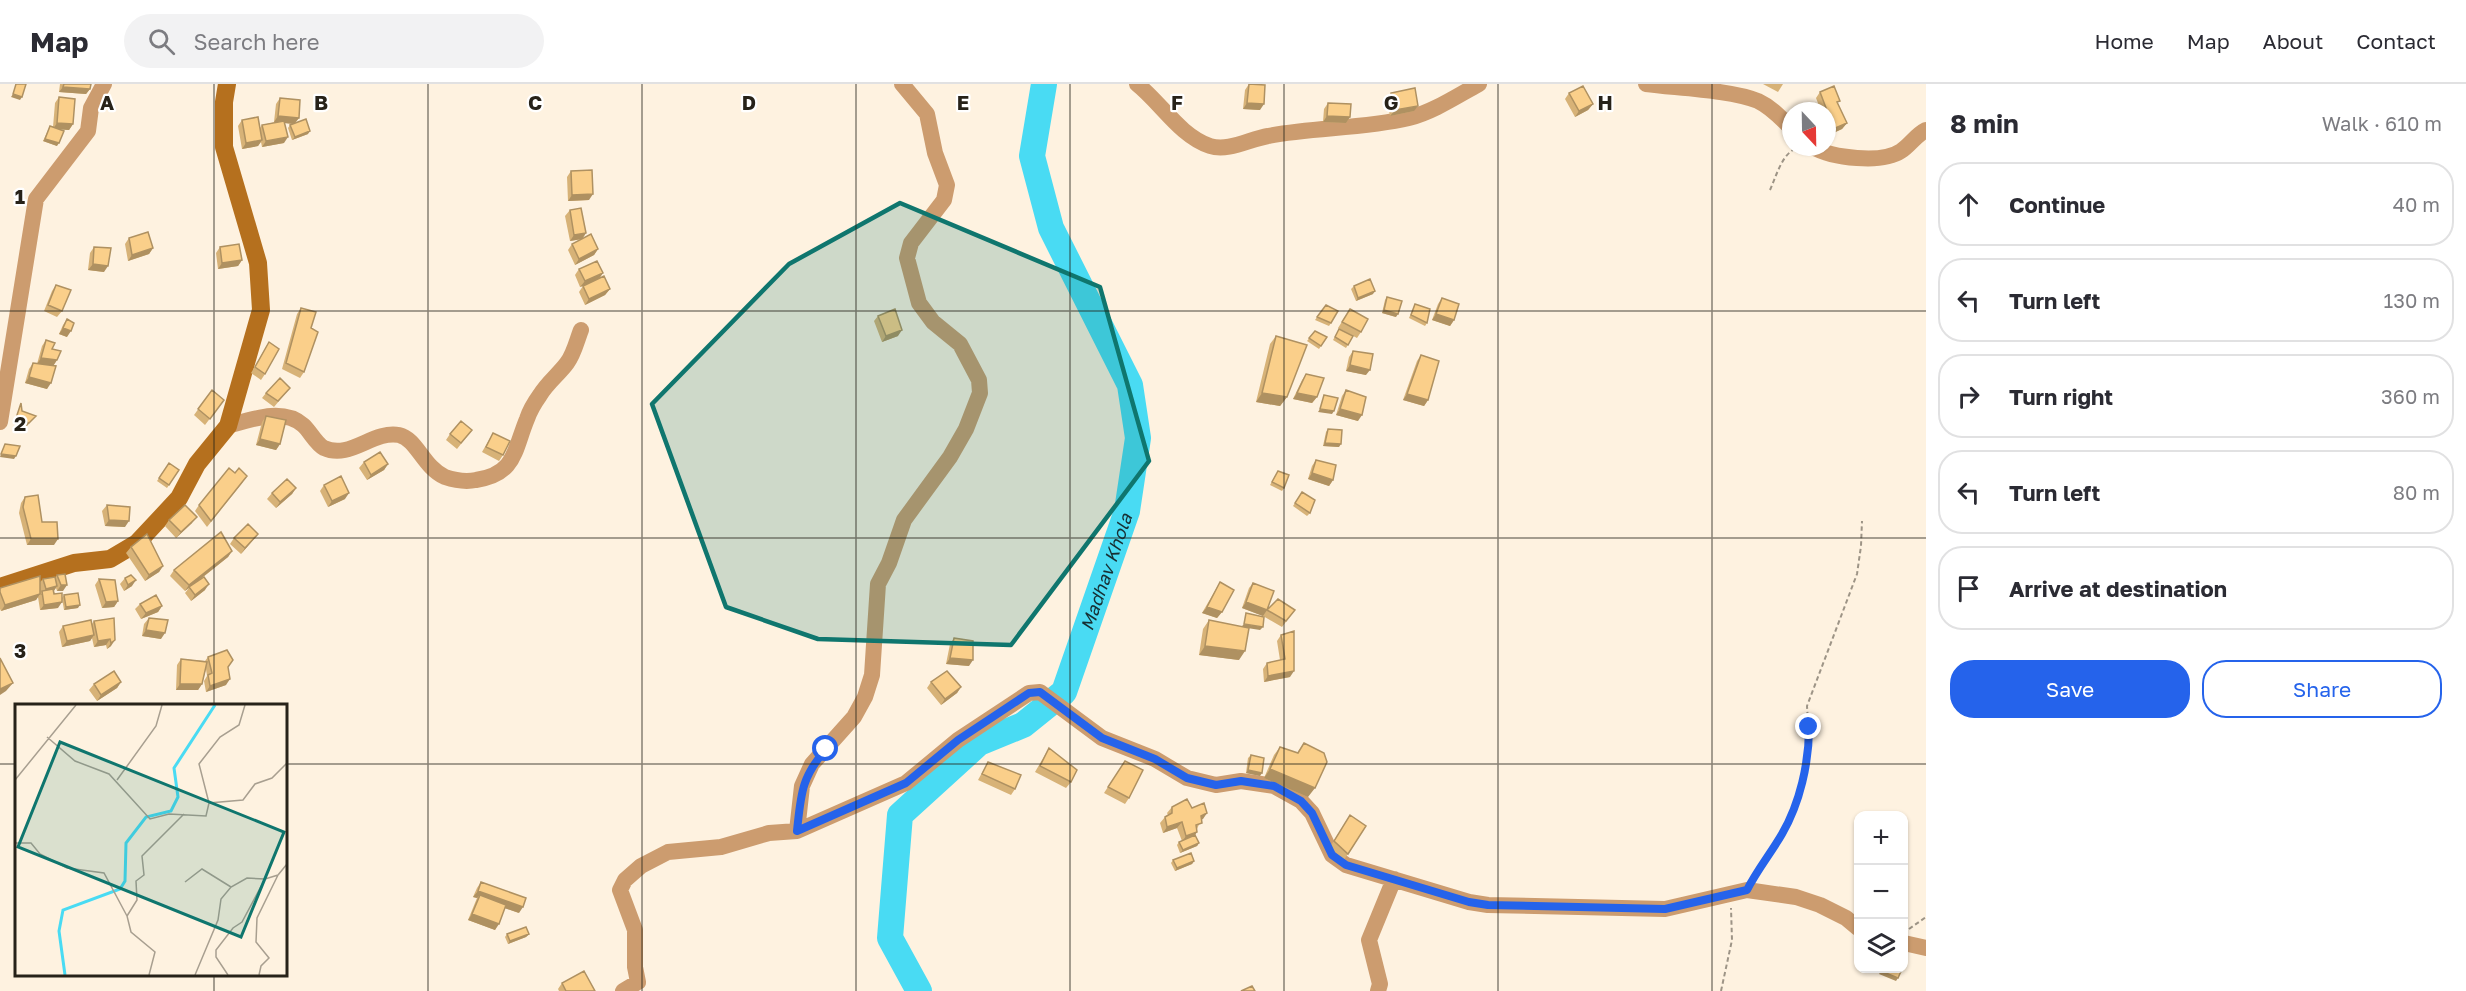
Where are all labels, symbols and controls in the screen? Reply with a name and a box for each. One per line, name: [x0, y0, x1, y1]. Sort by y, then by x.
search box: [124, 14, 544, 68]
text: Map: [30, 25, 88, 58]
icon: search: [145, 25, 178, 58]
text: Search here: [193, 28, 319, 55]
text: Home: [2094, 28, 2154, 54]
text: Map: [2187, 28, 2230, 54]
text: About: [2263, 28, 2323, 54]
text: Contact: [2356, 28, 2436, 54]
text: A: [100, 90, 114, 114]
text: B: [314, 90, 328, 114]
text: C: [528, 90, 542, 114]
text: D: [742, 90, 756, 114]
text: E: [957, 90, 969, 114]
text: F: [1171, 90, 1183, 114]
text: G: [1384, 90, 1398, 114]
text: H: [1597, 90, 1613, 114]
north arrow: [1782, 102, 1836, 156]
text: 8 min: [1950, 108, 2019, 139]
text: Walk · 610 m: [2322, 111, 2442, 135]
text: 1: [15, 184, 25, 208]
icon: ahead: [1952, 188, 1985, 221]
text: Continue: [2009, 191, 2105, 218]
text: 40 m: [2393, 192, 2440, 216]
icon: left: [1952, 284, 1985, 317]
text: Turn left: [2009, 287, 2100, 314]
text: 130 m: [2384, 288, 2440, 312]
icon: right: [1952, 380, 1985, 413]
text: Turn right: [2009, 383, 2113, 410]
text: 360 m: [2381, 384, 2440, 408]
text: 2: [14, 411, 26, 435]
icon: left: [1952, 476, 1985, 509]
text: Turn left: [2009, 479, 2100, 506]
text: 80 m: [2393, 480, 2440, 504]
water label: Madhav Khola: [1075, 510, 1137, 633]
icon: arrive: [1952, 572, 1985, 605]
text: Arrive at destination: [2009, 575, 2227, 602]
text: 3: [14, 638, 26, 662]
button: Save: [1950, 660, 2190, 718]
button: Share: [2202, 660, 2442, 718]
inset map: [15, 704, 286, 976]
route end: [1795, 713, 1821, 739]
route start: [812, 735, 838, 761]
map controls: [1854, 811, 1908, 973]
button: +: [1854, 811, 1908, 865]
button: −: [1854, 865, 1908, 919]
button: layers: [1854, 919, 1908, 973]

